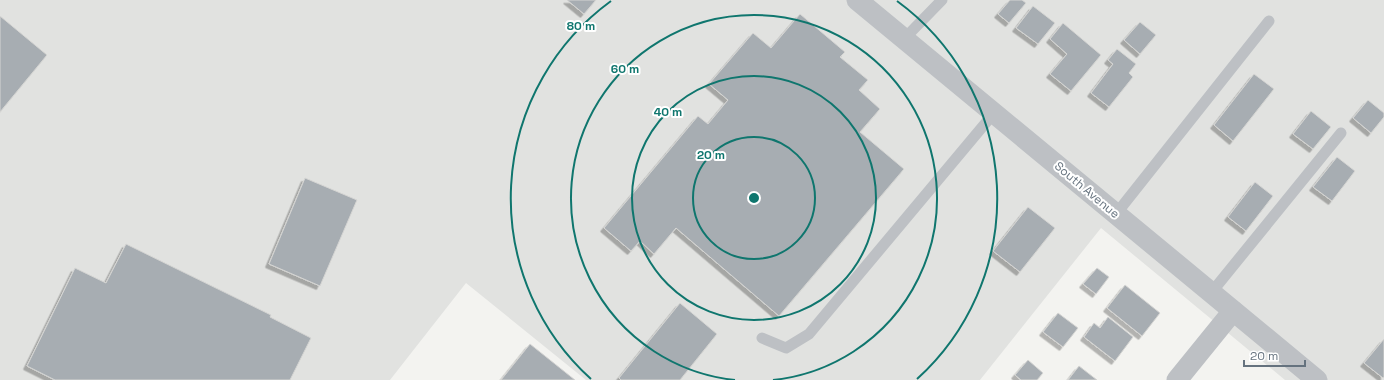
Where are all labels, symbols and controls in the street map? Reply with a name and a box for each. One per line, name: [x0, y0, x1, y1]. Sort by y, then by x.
text: 80 m: [567, 18, 595, 34]
text: 60 m: [611, 61, 639, 77]
text: 40 m: [654, 104, 682, 120]
text: 20 m: [697, 147, 725, 163]
street label: South Avenue: [1051, 158, 1123, 222]
centre of rings: [747, 191, 761, 205]
scale bar: [1244, 342, 1305, 368]
text: 20 m: [1250, 348, 1278, 364]

